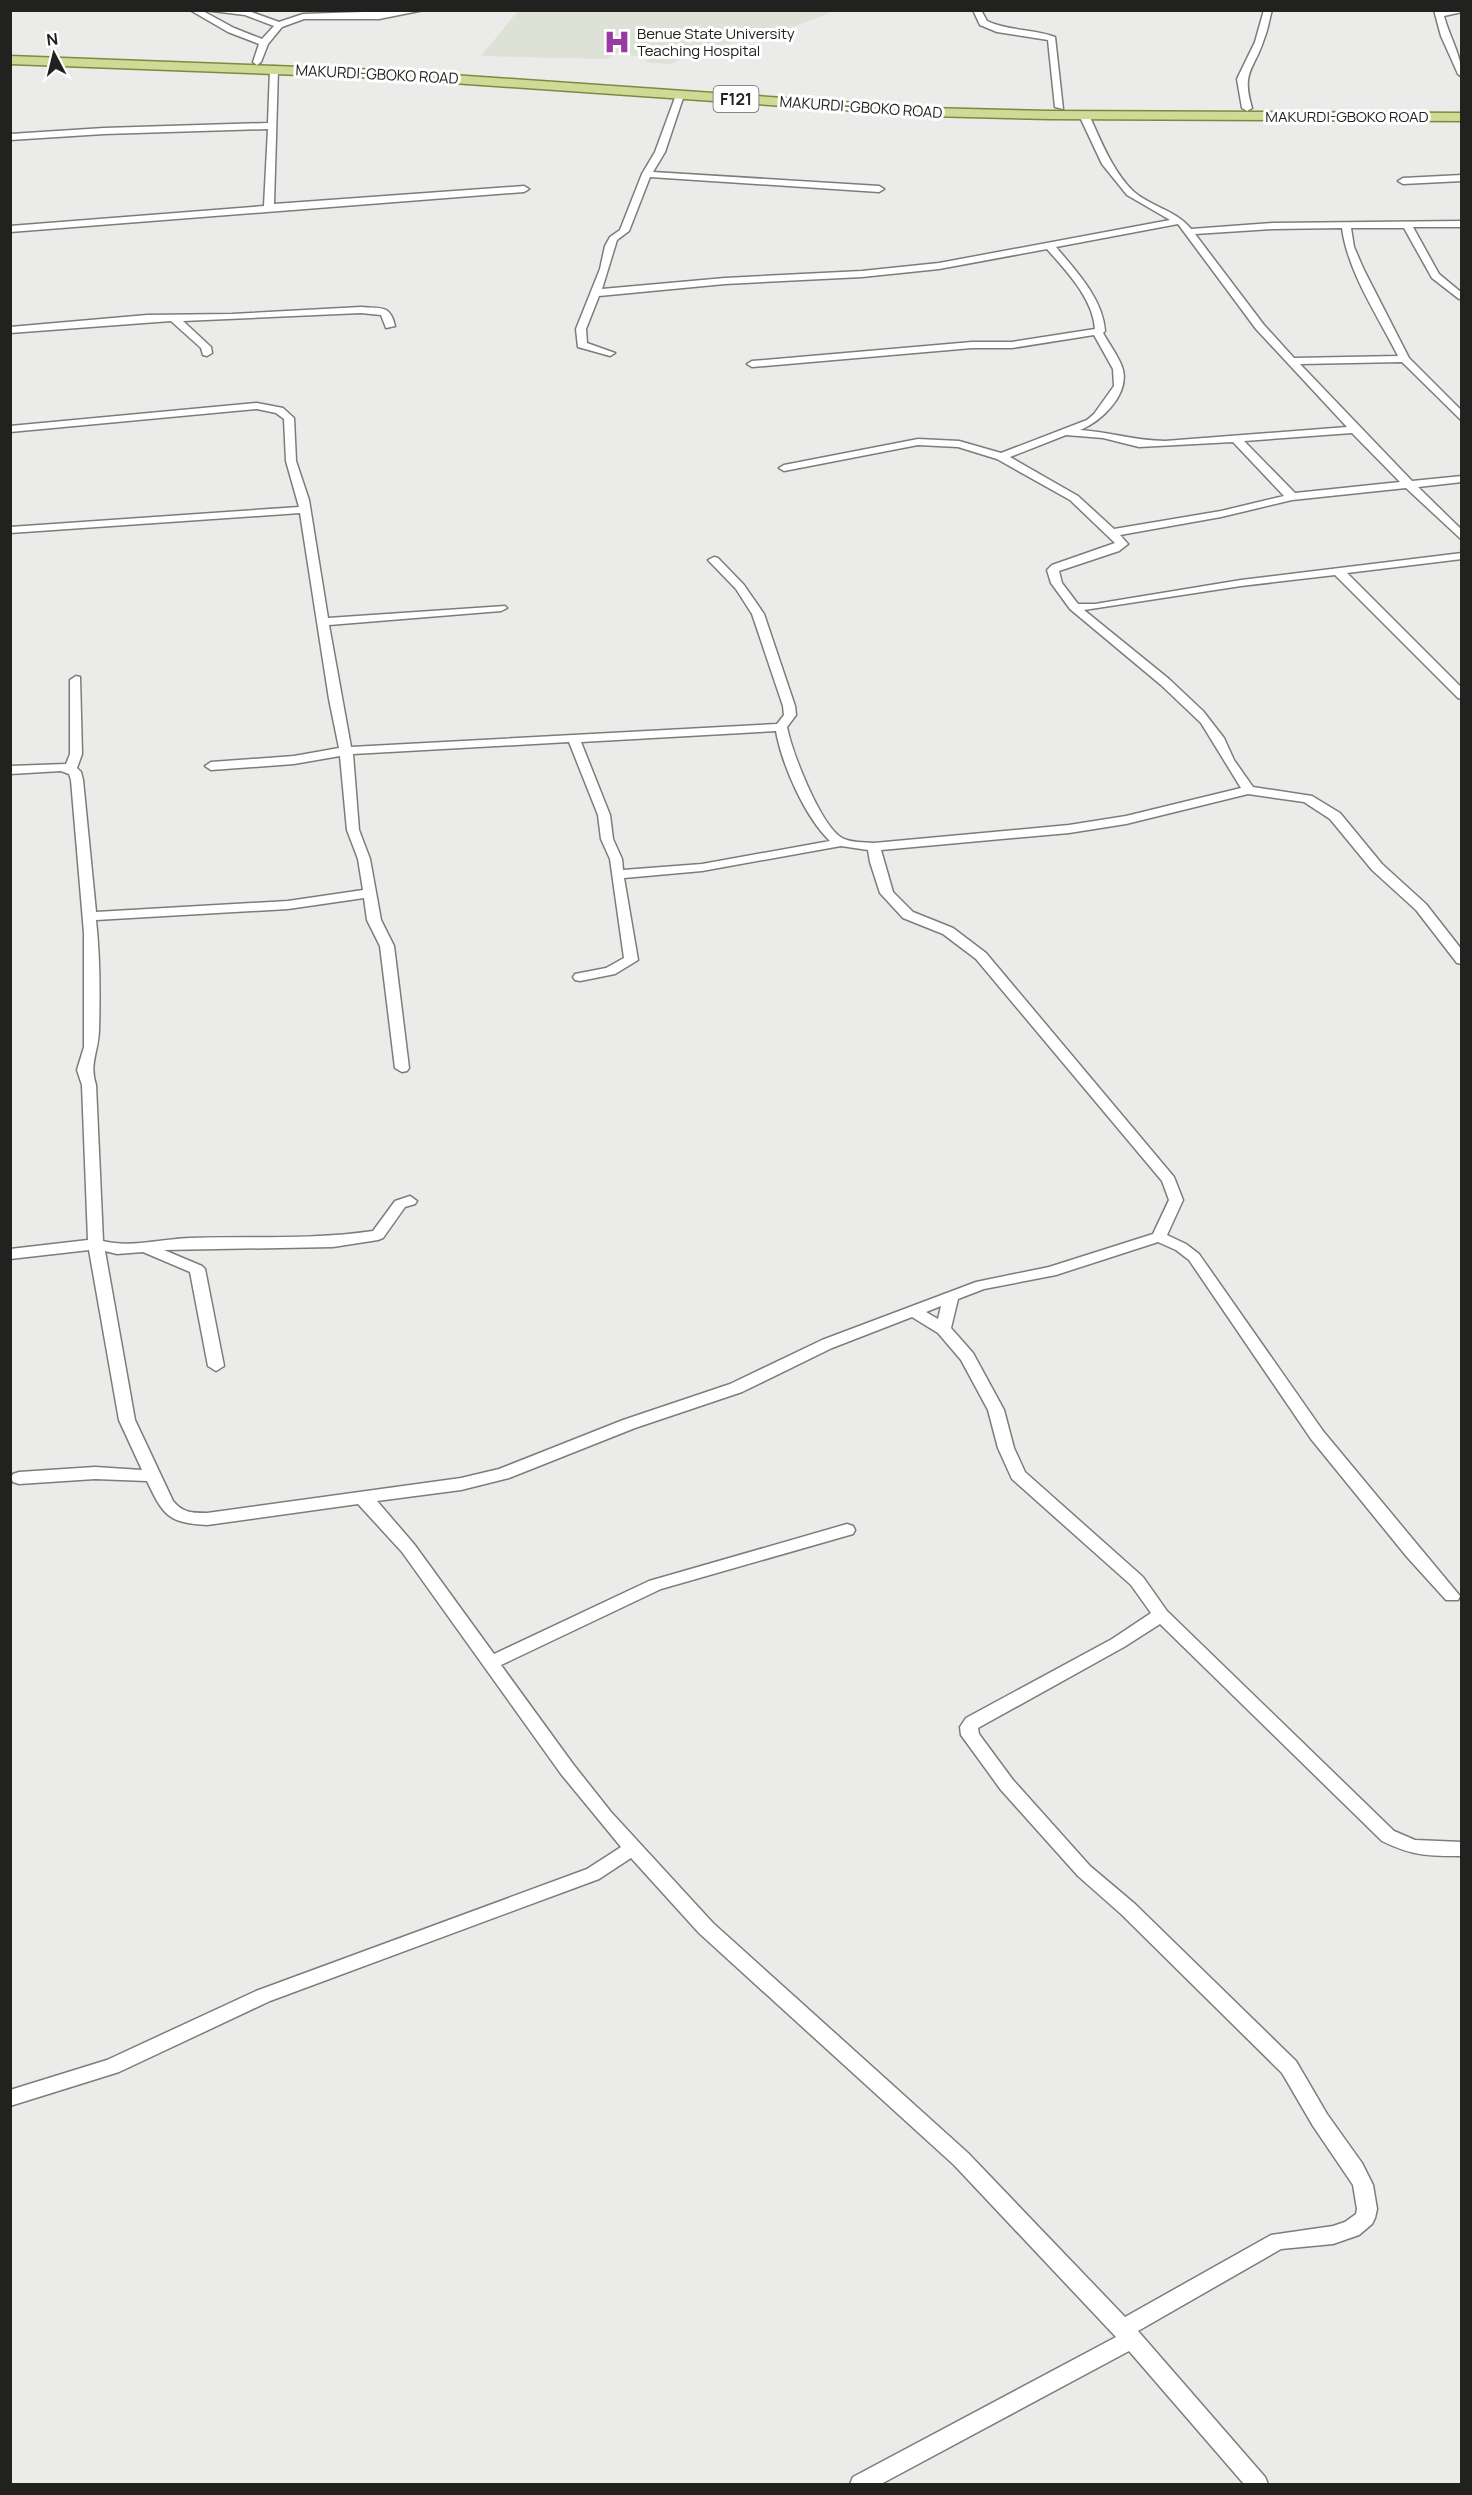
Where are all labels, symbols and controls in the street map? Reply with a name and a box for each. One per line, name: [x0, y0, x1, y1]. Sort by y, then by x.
place label: Benue State University Teaching Hospital: [637, 23, 795, 61]
north arrow: [24, 24, 84, 84]
text: N: [45, 27, 59, 51]
hospital icon: Benue State University Teaching Hospital: [602, 27, 632, 57]
street label: MAKURDI-GBOKO ROAD: [295, 59, 459, 89]
road number: F121: [714, 86, 758, 112]
street label: MAKURDI-GBOKO ROAD: [779, 91, 943, 123]
street label: MAKURDI-GBOKO ROAD: [1265, 106, 1429, 127]

